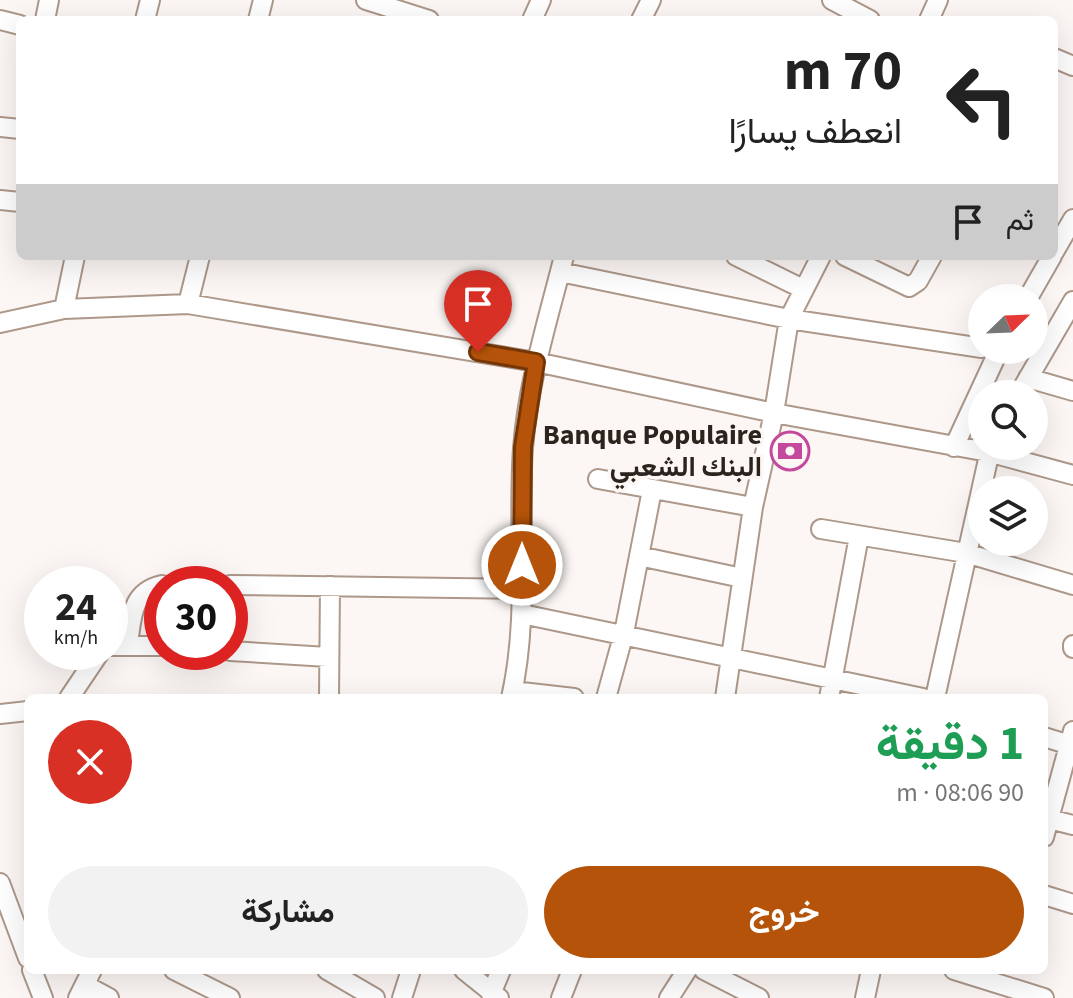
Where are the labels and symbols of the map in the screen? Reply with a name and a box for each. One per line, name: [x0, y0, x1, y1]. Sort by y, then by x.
pin: [444, 270, 512, 352]
north arrow: [968, 284, 1048, 364]
place label: Banque Populaire البنك الشعبي: [543, 415, 762, 490]
bank icon: Banque Populaire البنك الشعبي: [769, 430, 811, 472]
position arrow: [480, 523, 564, 607]
speed limit sign: 30: [144, 566, 248, 670]

